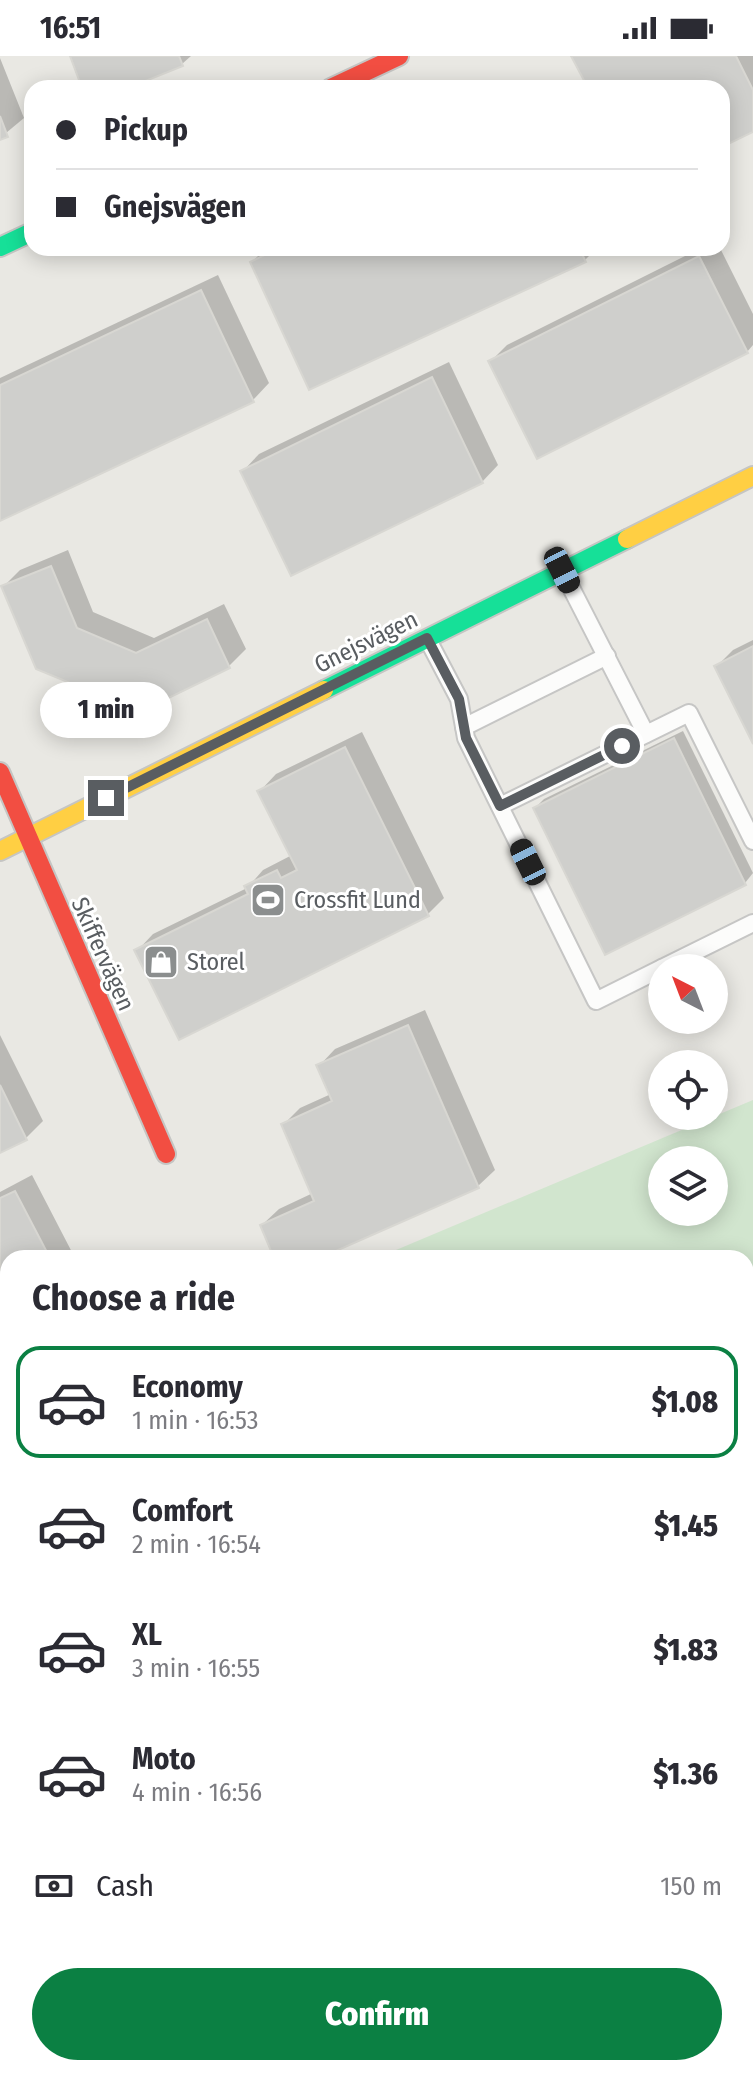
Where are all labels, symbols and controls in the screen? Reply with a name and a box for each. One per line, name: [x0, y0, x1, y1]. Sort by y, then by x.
text: 16:51: [40, 10, 101, 46]
text: Pickup: [104, 112, 188, 148]
text: Gnejsvägen: [104, 189, 246, 225]
car: [540, 543, 584, 597]
street label: Gnejsvägen: [310, 605, 422, 679]
callout: 1 min: [40, 682, 172, 738]
text: 1 min: [78, 694, 134, 725]
route start: [604, 728, 640, 764]
route end: [88, 780, 124, 816]
car: [507, 835, 549, 889]
sports icon: Crossfit Lund: [249, 881, 287, 919]
place label: Crossfit Lund: [294, 886, 421, 914]
street label: Skiffervägen: [66, 893, 140, 1015]
shop icon: Storel: [142, 943, 180, 981]
place label: Storel: [187, 948, 245, 976]
north arrow: [648, 954, 728, 1034]
map controls: [648, 954, 728, 1226]
button: locate: [648, 1050, 728, 1130]
button: layers: [648, 1146, 728, 1226]
text: Choose a ride: [32, 1276, 235, 1320]
icon: car: [36, 1366, 108, 1438]
text: Economy: [132, 1369, 243, 1405]
text: $1.08: [652, 1384, 718, 1420]
text: 1 min · 16:53: [132, 1405, 258, 1436]
icon: car: [36, 1490, 108, 1562]
text: Comfort: [132, 1493, 233, 1529]
text: $1.45: [654, 1508, 718, 1544]
text: 2 min · 16:54: [132, 1529, 261, 1560]
icon: car: [36, 1614, 108, 1686]
text: XL: [132, 1617, 162, 1653]
text: $1.83: [654, 1632, 718, 1668]
text: 3 min · 16:55: [132, 1653, 260, 1684]
icon: car: [36, 1738, 108, 1810]
text: Moto: [132, 1741, 196, 1777]
text: $1.36: [653, 1756, 718, 1792]
text: 4 min · 16:56: [132, 1777, 262, 1808]
icon: cash: [32, 1864, 76, 1908]
text: Cash: [96, 1868, 154, 1904]
text: 150 m: [660, 1871, 722, 1902]
button: Confirm: [32, 1968, 722, 2060]

